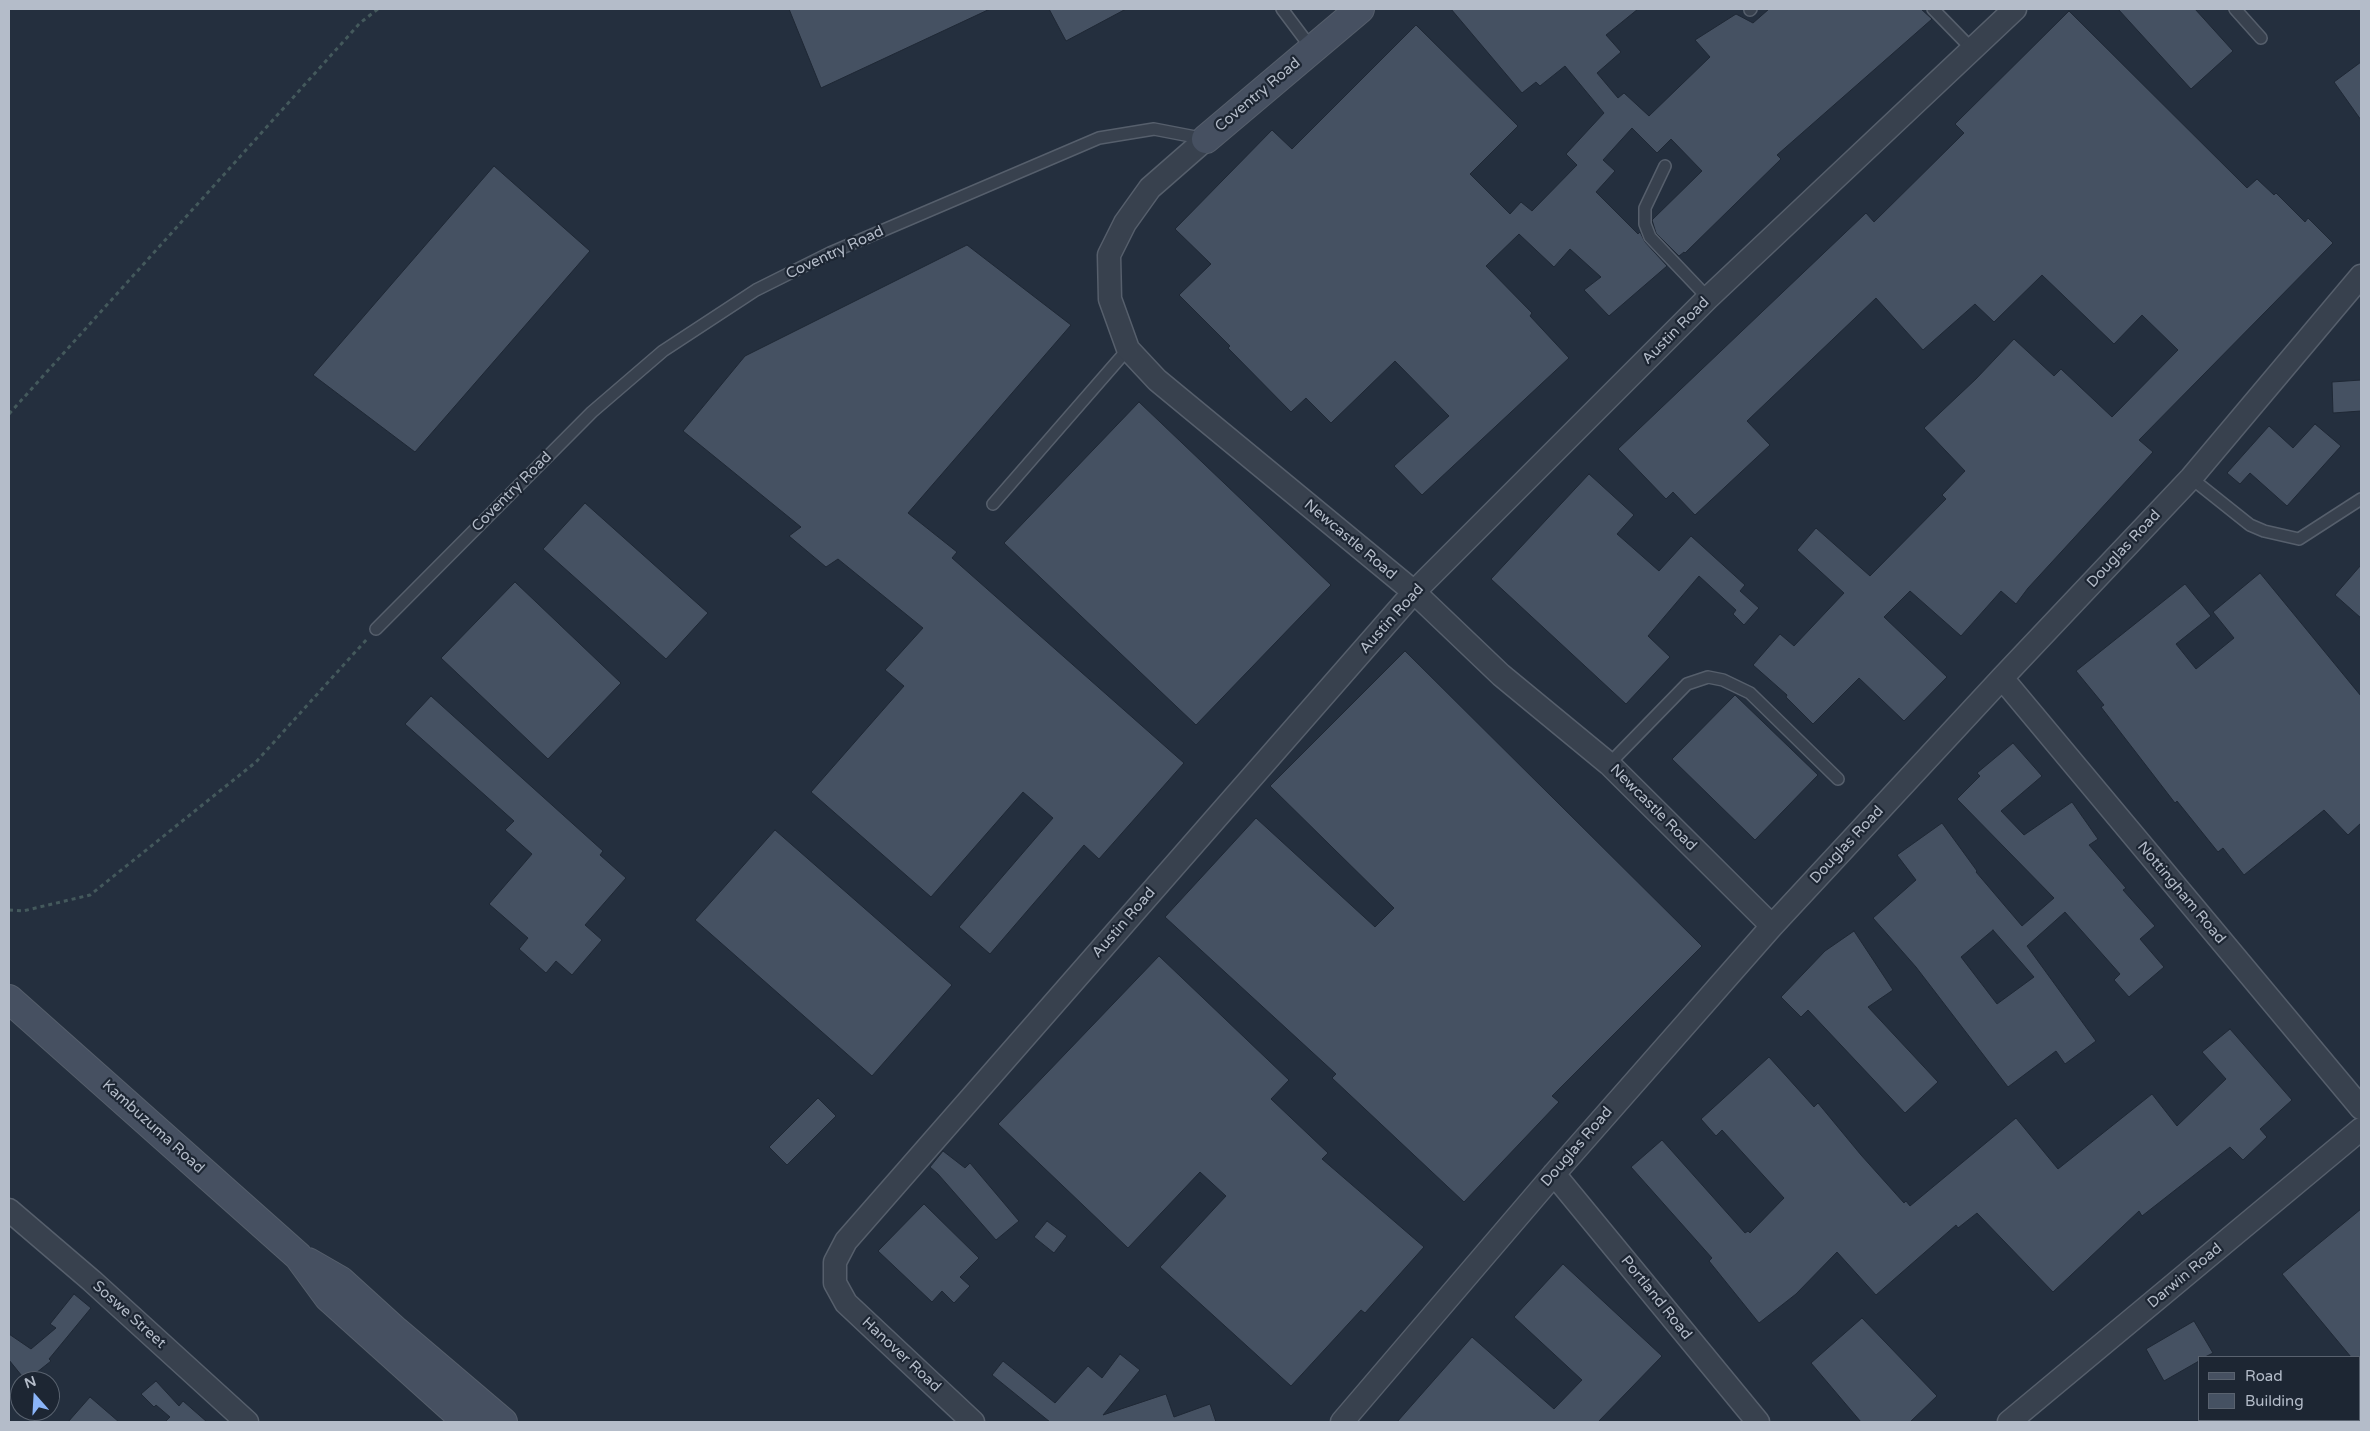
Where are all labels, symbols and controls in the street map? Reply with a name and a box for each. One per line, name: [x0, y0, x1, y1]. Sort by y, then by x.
street label: Coventry Road: [1212, 54, 1304, 136]
street label: Coventry Road: [783, 223, 887, 283]
street label: Austin Road: [1639, 294, 1713, 368]
street label: Coventry Road: [468, 448, 556, 536]
street label: Newcastle Road: [1300, 496, 1400, 584]
street label: Douglas Road: [2083, 506, 2165, 592]
street label: Austin Road: [1356, 580, 1428, 658]
street label: Newcastle Road: [1606, 761, 1700, 855]
street label: Douglas Road: [1806, 802, 1888, 888]
street label: Nottingham Road: [2133, 838, 2229, 948]
street label: Austin Road: [1089, 884, 1159, 962]
street label: Kambuzuma Road: [98, 1076, 208, 1178]
street label: Douglas Road: [1538, 1103, 1616, 1191]
street label: Darwin Road: [2144, 1240, 2226, 1312]
street label: Portland Road: [1617, 1252, 1695, 1344]
street label: Soswe Street: [89, 1277, 169, 1353]
street label: Hanover Road: [858, 1314, 944, 1396]
legend: [2198, 1356, 2360, 1421]
text: Road: [2245, 1367, 2283, 1385]
north arrow: [10, 1371, 60, 1421]
text: N: [22, 1372, 38, 1392]
text: Building: [2245, 1392, 2304, 1410]

